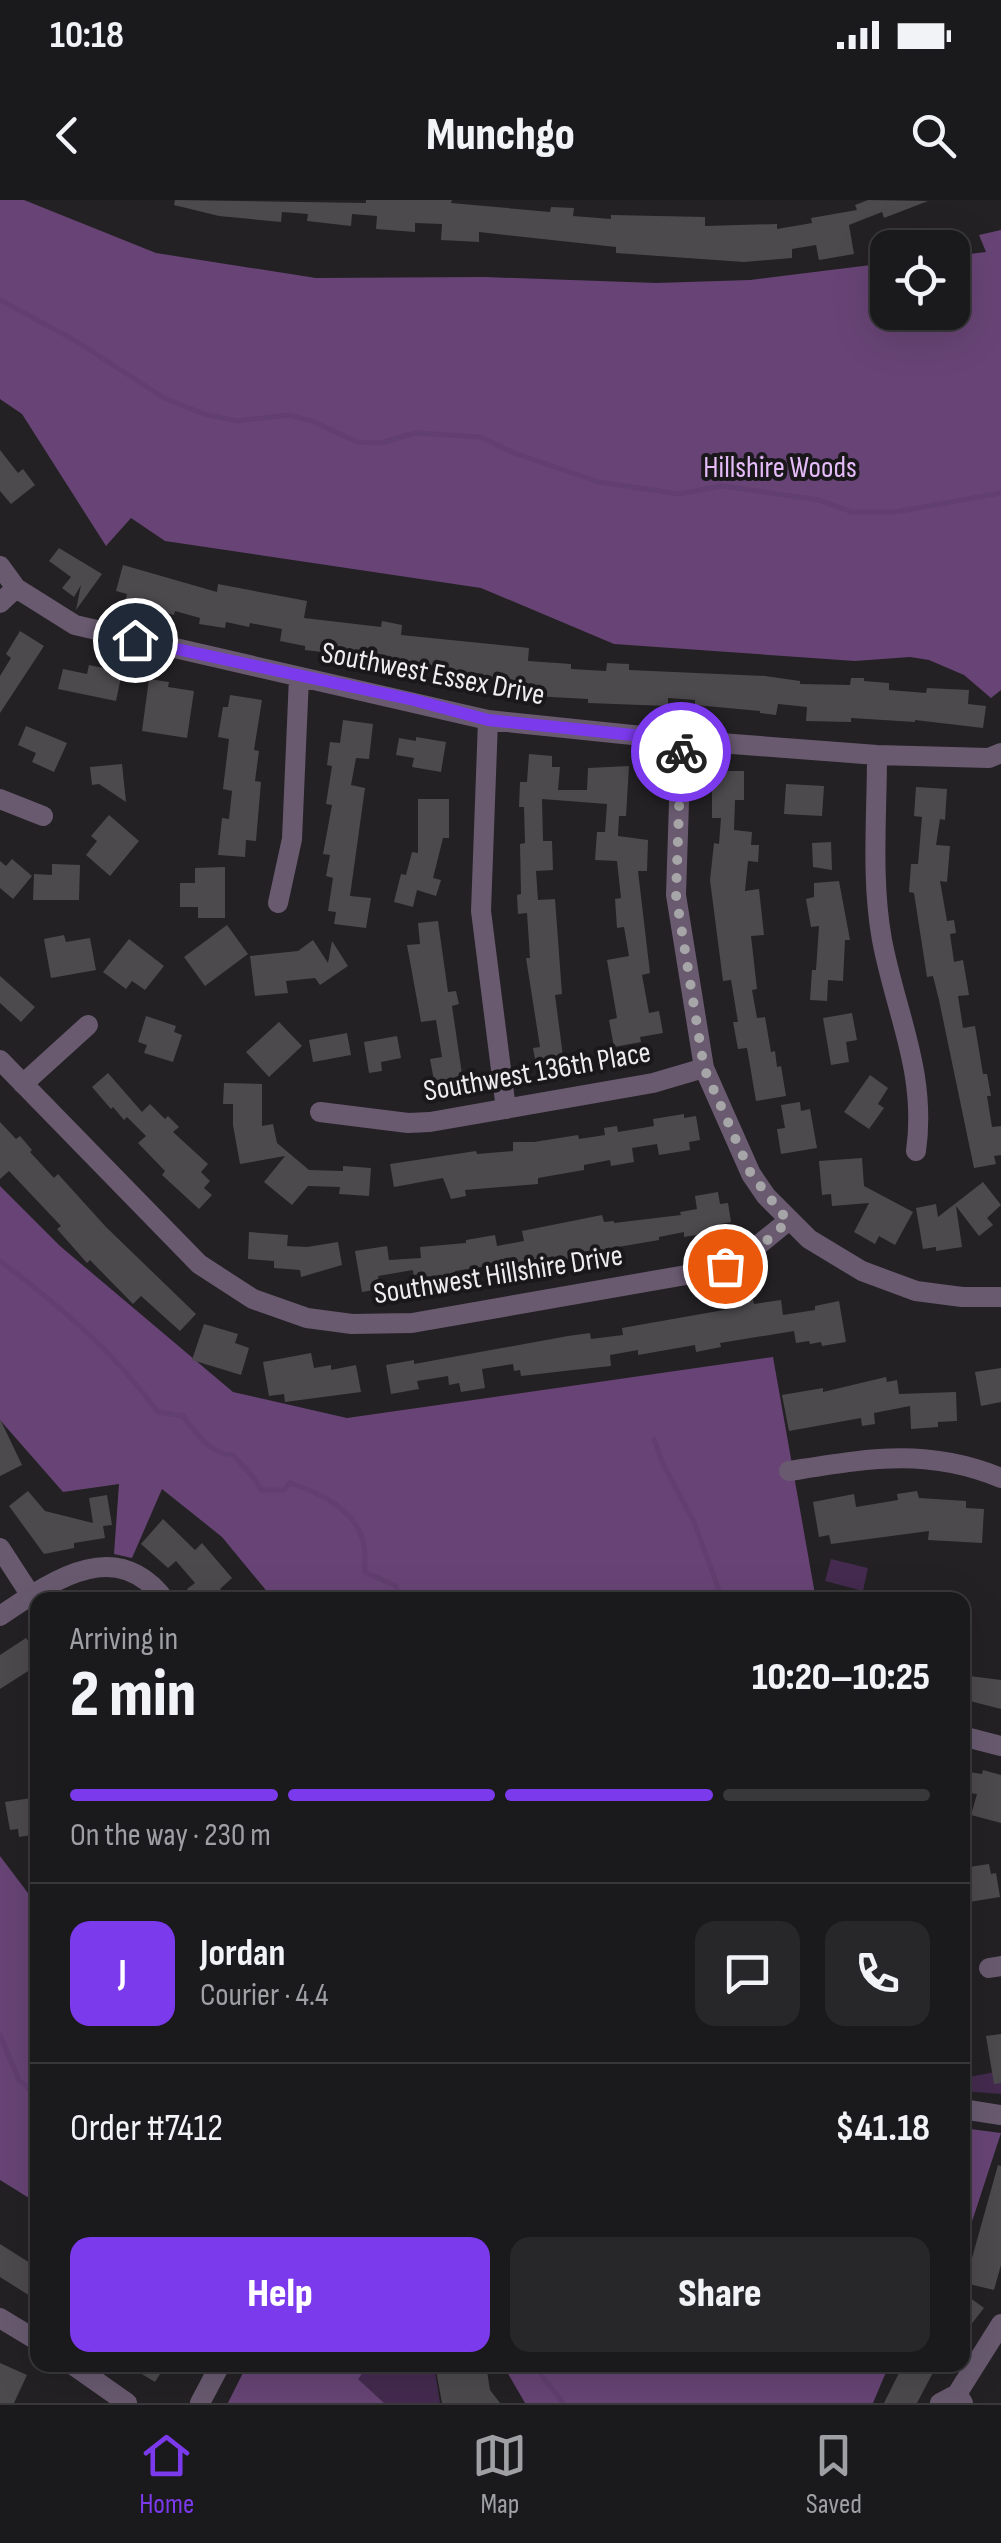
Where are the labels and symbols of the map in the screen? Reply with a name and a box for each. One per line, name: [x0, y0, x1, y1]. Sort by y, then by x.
park label: Hillshire Woods: [703, 450, 857, 486]
pin: [93, 598, 178, 683]
street label: Southwest Essex Drive: [318, 635, 548, 713]
courier: [631, 702, 731, 802]
street label: Southwest 136th Place: [421, 1034, 654, 1110]
pin: [683, 1224, 768, 1309]
street label: Southwest Hillshire Drive: [371, 1238, 625, 1312]

